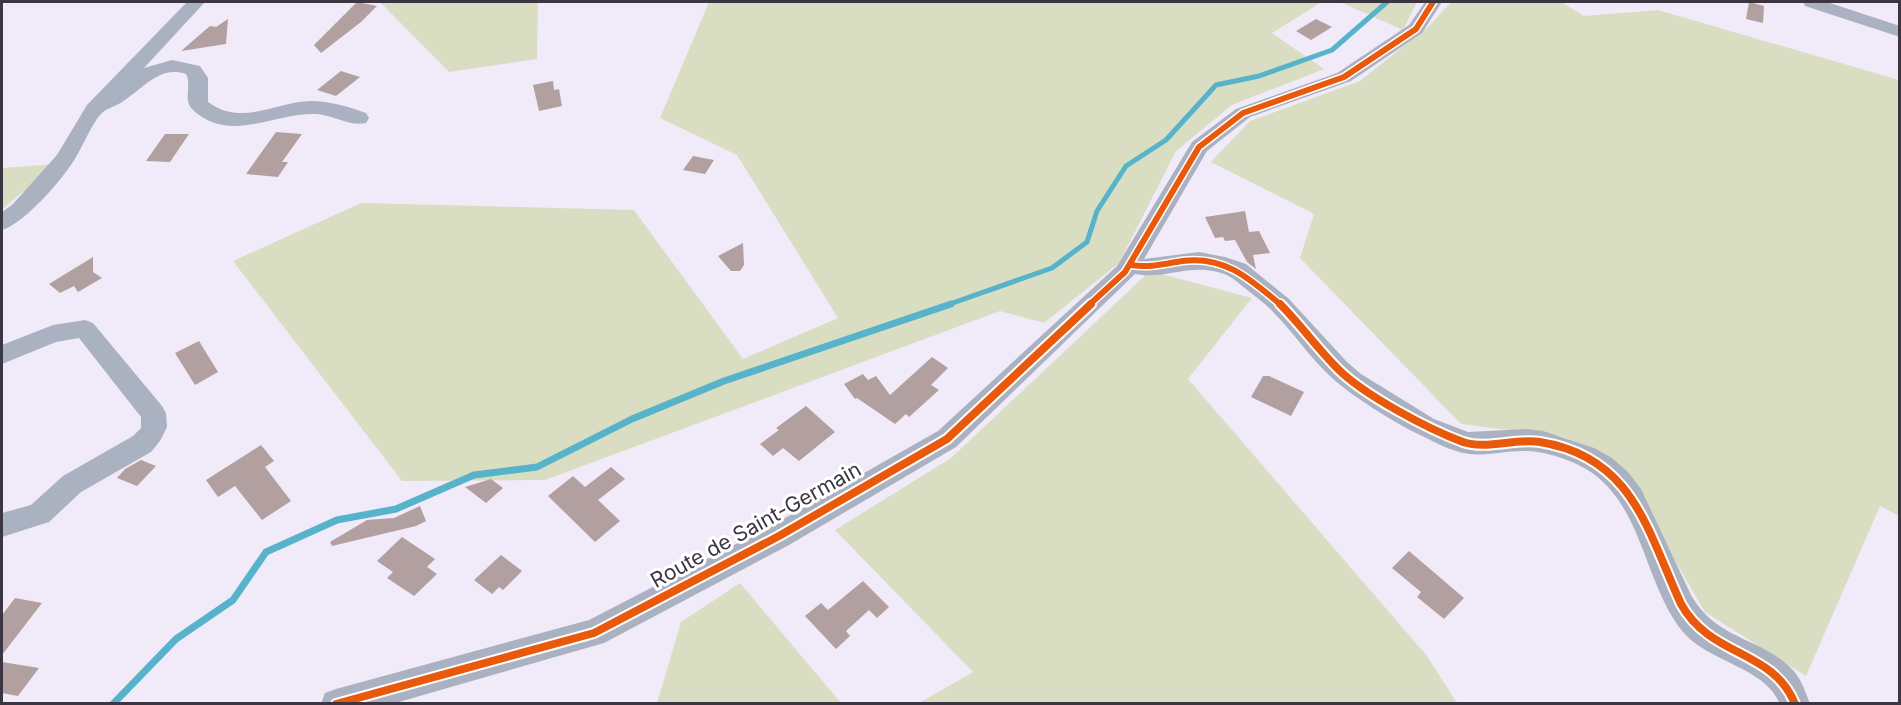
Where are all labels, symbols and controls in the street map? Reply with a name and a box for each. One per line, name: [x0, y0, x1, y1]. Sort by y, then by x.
street label: Route de Saint-Germain: [646, 456, 865, 593]

